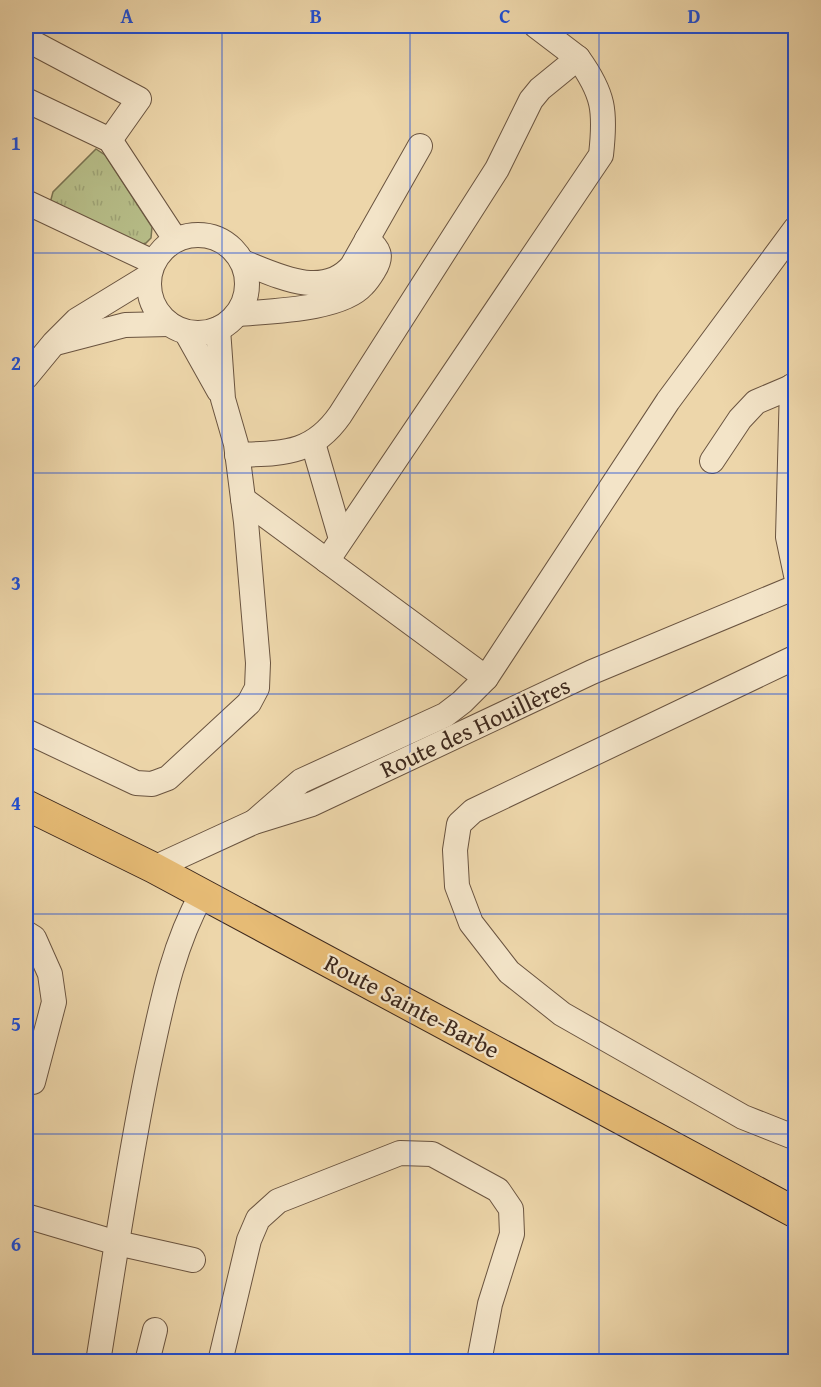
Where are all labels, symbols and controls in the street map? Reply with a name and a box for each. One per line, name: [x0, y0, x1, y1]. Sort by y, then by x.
text: A: [121, 1, 134, 30]
text: B: [310, 1, 322, 30]
text: C: [499, 1, 511, 30]
text: D: [687, 1, 701, 30]
text: 1: [11, 128, 21, 157]
text: 2: [11, 348, 21, 377]
text: 3: [11, 568, 21, 597]
street label: Route des Houillères: [374, 668, 576, 786]
text: 4: [11, 788, 21, 817]
street label: Route Sainte-Barbe: [318, 945, 506, 1067]
text: 5: [11, 1009, 21, 1038]
text: 6: [11, 1229, 21, 1258]

